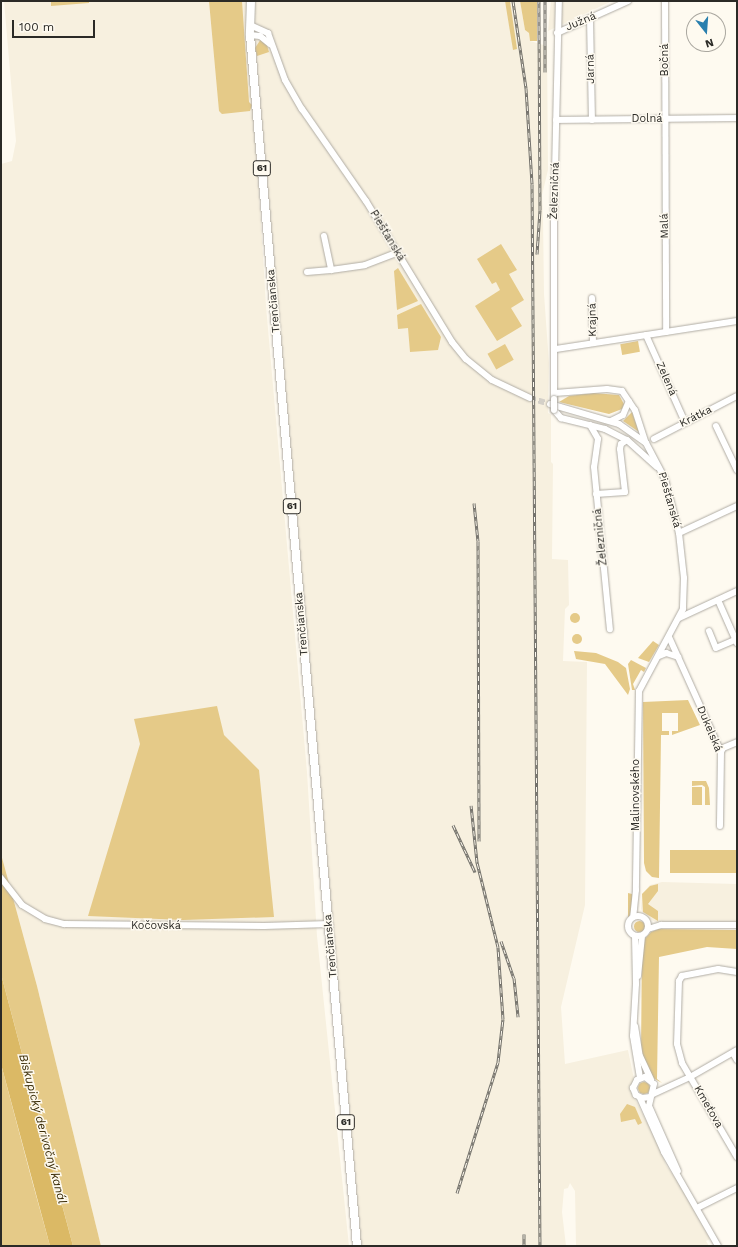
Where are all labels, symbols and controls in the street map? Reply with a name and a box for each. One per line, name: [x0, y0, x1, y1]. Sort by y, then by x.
street label: Južná: [564, 10, 598, 34]
scale bar: [14, 12, 97, 38]
north arrow: [686, 12, 726, 52]
text: 100 m: [19, 20, 54, 34]
text: N: [704, 36, 715, 50]
street label: Bočná: [658, 44, 672, 76]
street label: Jarná: [584, 54, 598, 84]
street label: Dolná: [632, 112, 662, 126]
road number: 61: [252, 160, 272, 176]
street label: Železničná: [547, 162, 563, 220]
street label: Piešťanská: [367, 208, 407, 264]
street label: Malá: [658, 213, 672, 239]
street label: Trenčianska: [265, 269, 283, 333]
street label: Krajná: [586, 303, 600, 337]
street label: Zelená: [653, 360, 679, 398]
street label: Krátka: [678, 403, 714, 431]
street label: Piešťanská: [655, 471, 683, 529]
road number: 61: [282, 498, 302, 514]
street label: Železničná: [591, 508, 611, 566]
street label: Trenčianska: [293, 592, 311, 656]
street label: Dukelská: [693, 704, 725, 754]
street label: Malinovského: [629, 759, 643, 831]
street label: Trenčianska: [322, 914, 340, 978]
street label: Kočovská: [131, 919, 181, 933]
water label: Biskupický derivačný kanál: [15, 1052, 69, 1206]
street label: Kmeťova: [691, 1083, 725, 1131]
road number: 61: [336, 1114, 356, 1130]

